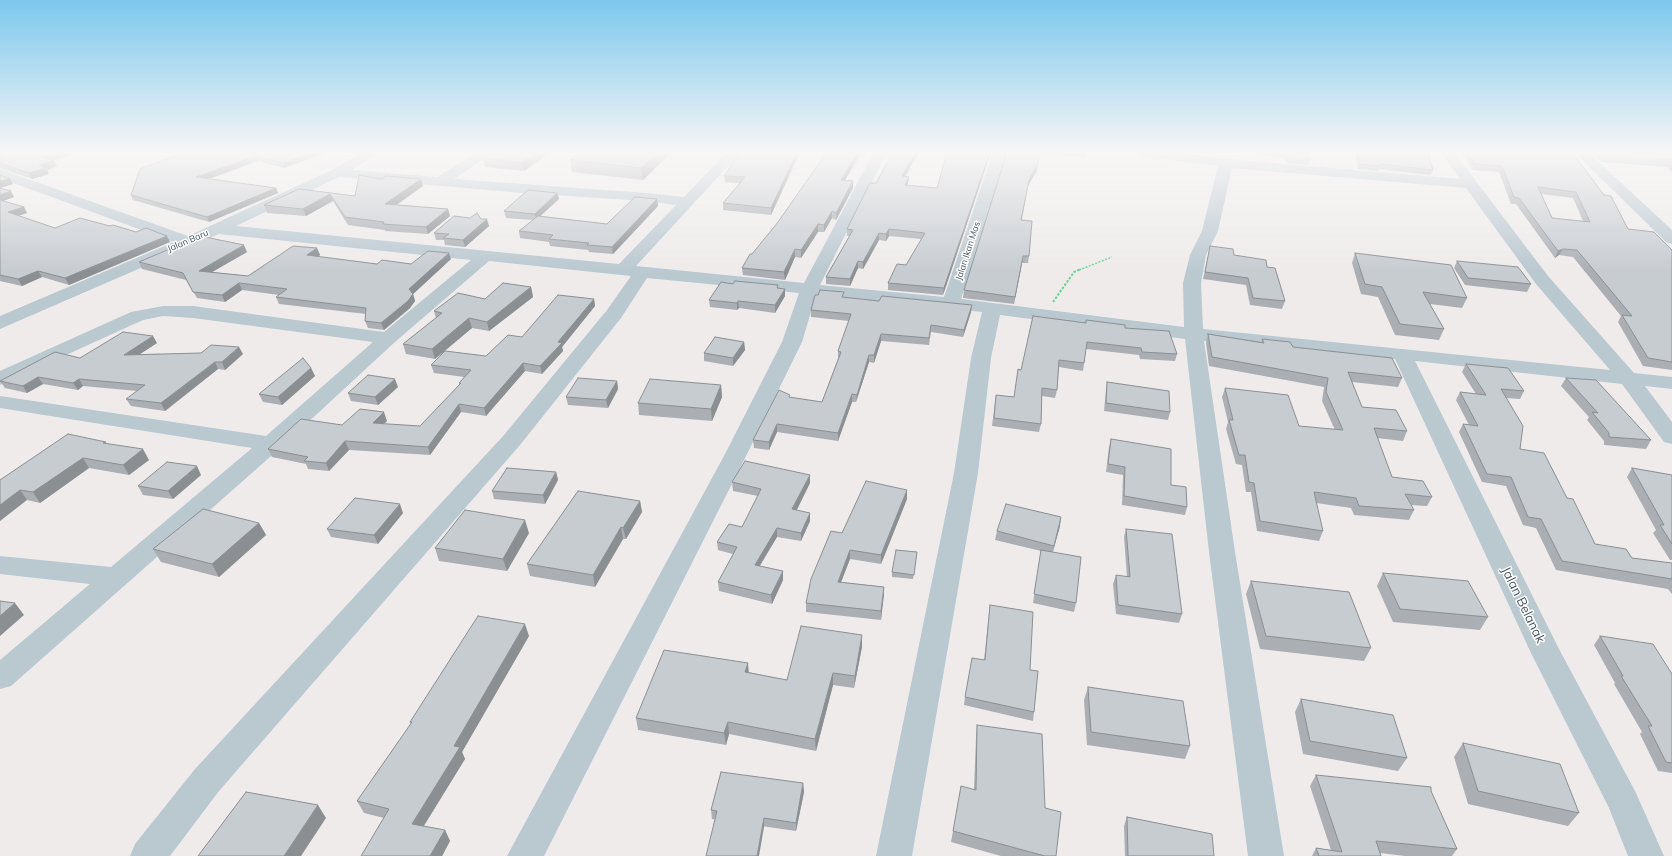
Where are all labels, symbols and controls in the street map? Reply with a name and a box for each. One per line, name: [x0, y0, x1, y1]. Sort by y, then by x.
street label: Jalan Ikan Mas: [953, 220, 983, 282]
street label: Jalan Baru: [166, 228, 210, 254]
street label: Jalan Belanak: [1498, 564, 1548, 646]

